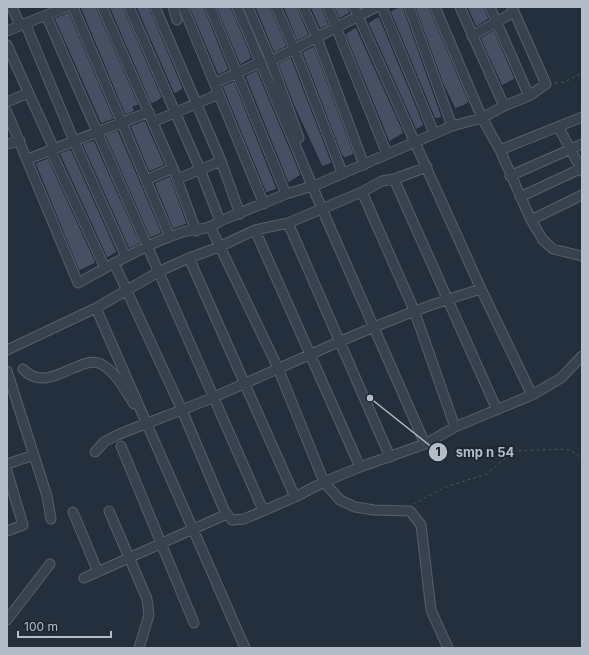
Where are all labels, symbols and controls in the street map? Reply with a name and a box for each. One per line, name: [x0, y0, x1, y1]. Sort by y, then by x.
callout: smp n 54: [428, 440, 523, 465]
text: 1: [435, 444, 441, 459]
text: smp n 54: [456, 444, 515, 460]
scale bar: [18, 613, 111, 639]
text: 100 m: [24, 619, 58, 634]

